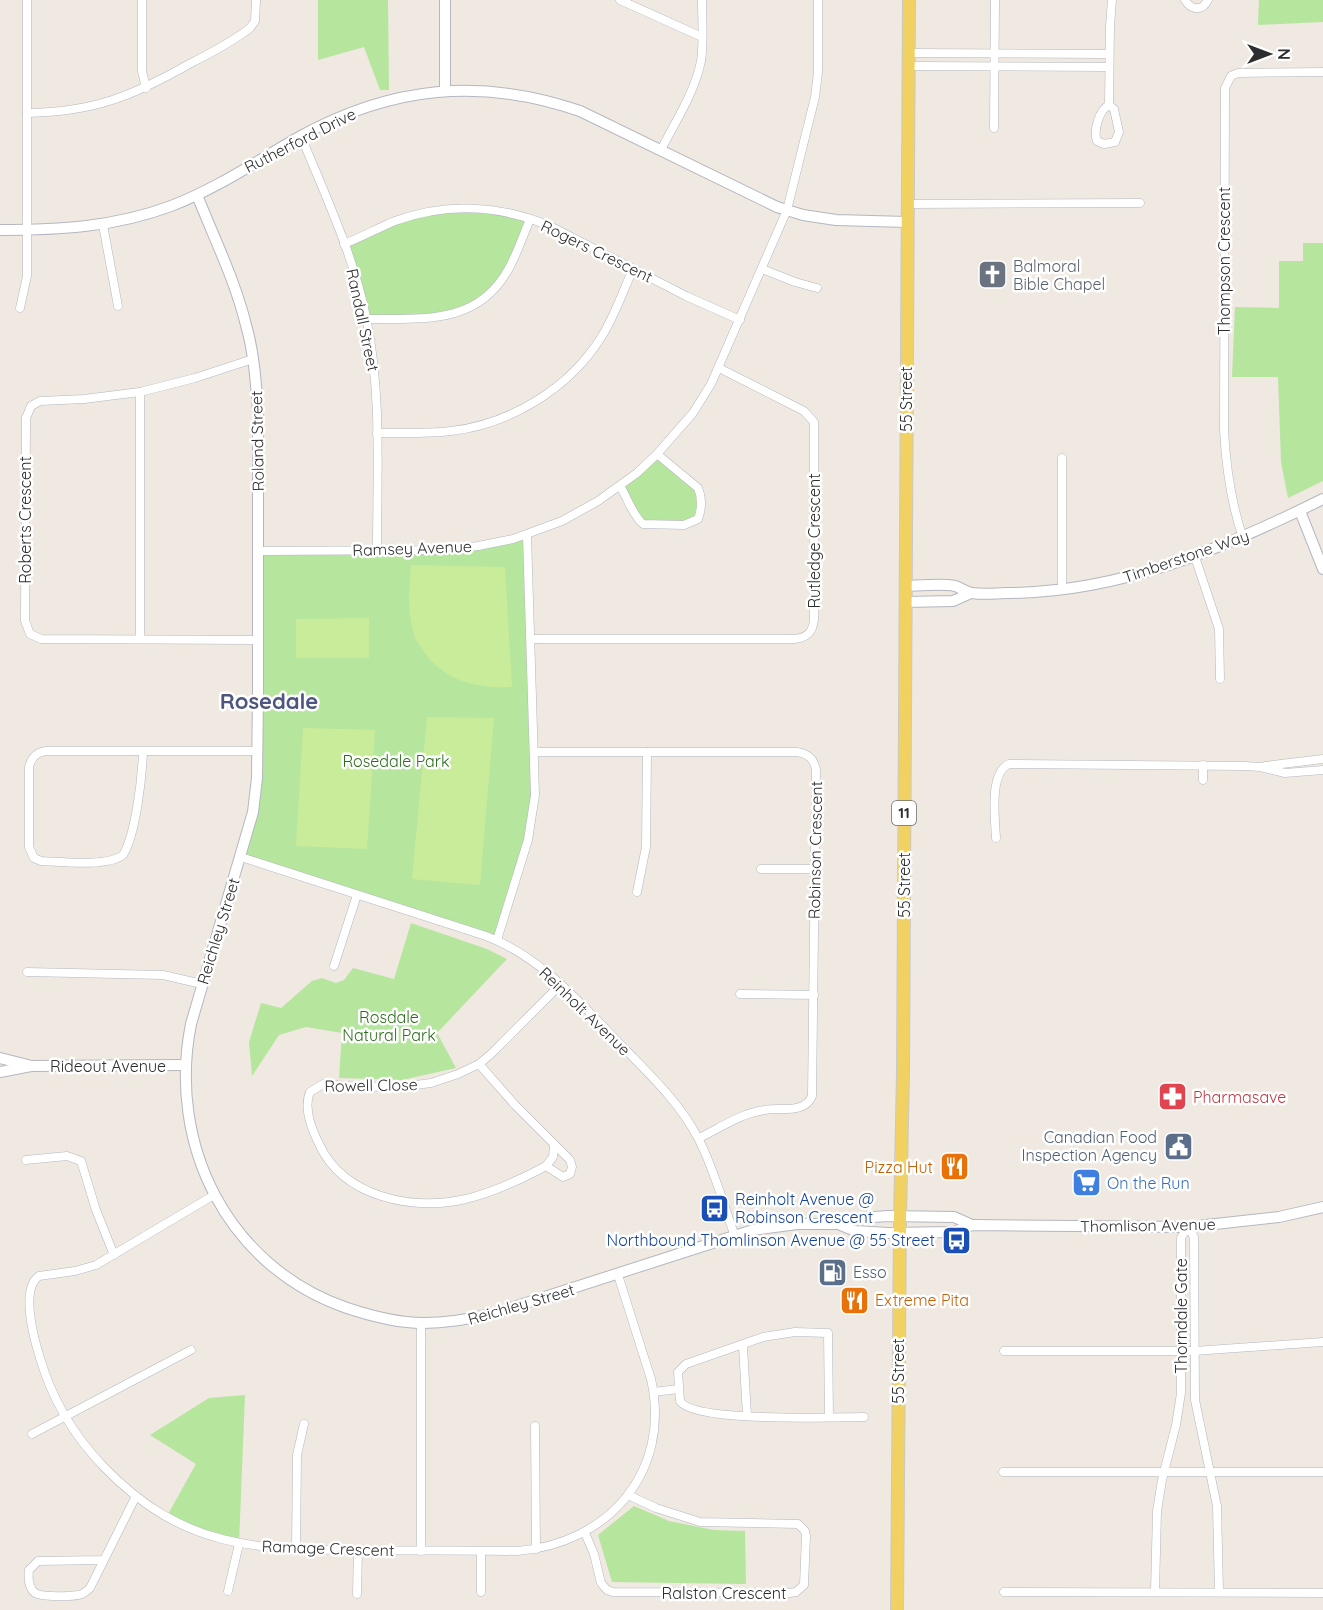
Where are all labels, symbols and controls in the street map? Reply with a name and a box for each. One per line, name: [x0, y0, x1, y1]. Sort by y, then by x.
north arrow: [1239, 24, 1299, 84]
text: N: [1274, 48, 1294, 60]
street label: Rutherford Drive: [241, 103, 359, 177]
street label: Thompson Crescent: [1214, 187, 1234, 335]
street label: Rogers Crescent: [538, 215, 656, 287]
place label: Balmoral Bible Chapel: [1013, 256, 1105, 294]
church icon: Balmoral Bible Chapel: [976, 259, 1008, 291]
street label: Randall Street: [342, 267, 384, 373]
street label: 55 Street: [896, 366, 916, 432]
street label: Roland Street: [246, 390, 268, 492]
street label: Roberts Crescent: [15, 456, 35, 584]
street label: Rutledge Crescent: [804, 473, 824, 609]
street label: Timberstone Way: [1120, 525, 1252, 587]
street label: Ramsey Avenue: [352, 536, 472, 560]
district label: Rosedale: [220, 687, 318, 715]
park label: Rosedale Park: [342, 751, 450, 771]
street label: Robinson Crescent: [804, 781, 826, 919]
road number: 11: [892, 801, 916, 825]
street label: 55 Street: [894, 852, 914, 918]
street label: Reichley Street: [192, 875, 244, 987]
street label: Reinholt Avenue: [535, 962, 635, 1060]
park label: Rosdale Natural Park: [342, 1007, 436, 1045]
street label: Rideout Avenue: [50, 1056, 166, 1076]
street label: Rowell Close: [324, 1074, 418, 1096]
pharmacy icon: Pharmasave: [1156, 1081, 1188, 1113]
place label: Pharmasave: [1193, 1087, 1286, 1107]
place label: Canadian Food Inspection Agency: [1021, 1127, 1157, 1165]
public building icon: Canadian Food Inspection Agency: [1162, 1130, 1194, 1162]
restaurant icon: Pizza Hut: [938, 1151, 970, 1183]
place label: Pizza Hut: [865, 1157, 933, 1177]
supermarket icon: On the Run: [1070, 1167, 1102, 1199]
place label: On the Run: [1107, 1173, 1190, 1193]
place label: Reinholt Avenue @ Robinson Crescent: [735, 1189, 874, 1227]
bus stop icon: Reinholt Avenue @ Robinson Crescent: [698, 1192, 730, 1224]
street label: Thomlison Avenue: [1080, 1214, 1216, 1236]
bus stop icon: Northbound Thomlinson Avenue @ 55 Street: [940, 1224, 972, 1256]
place label: Northbound Thomlinson Avenue @ 55 Street: [607, 1230, 935, 1250]
fuel station icon: Esso: [816, 1256, 848, 1288]
street label: Thorndale Gate: [1171, 1258, 1191, 1374]
place label: Esso: [853, 1262, 887, 1282]
street label: Reichley Street: [465, 1279, 577, 1329]
restaurant icon: Extreme Pita: [838, 1284, 870, 1316]
place label: Extreme Pita: [875, 1290, 969, 1310]
street label: 55 Street: [888, 1338, 908, 1404]
street label: Ramage Crescent: [261, 1536, 395, 1560]
street label: Ralston Crescent: [661, 1583, 787, 1603]

